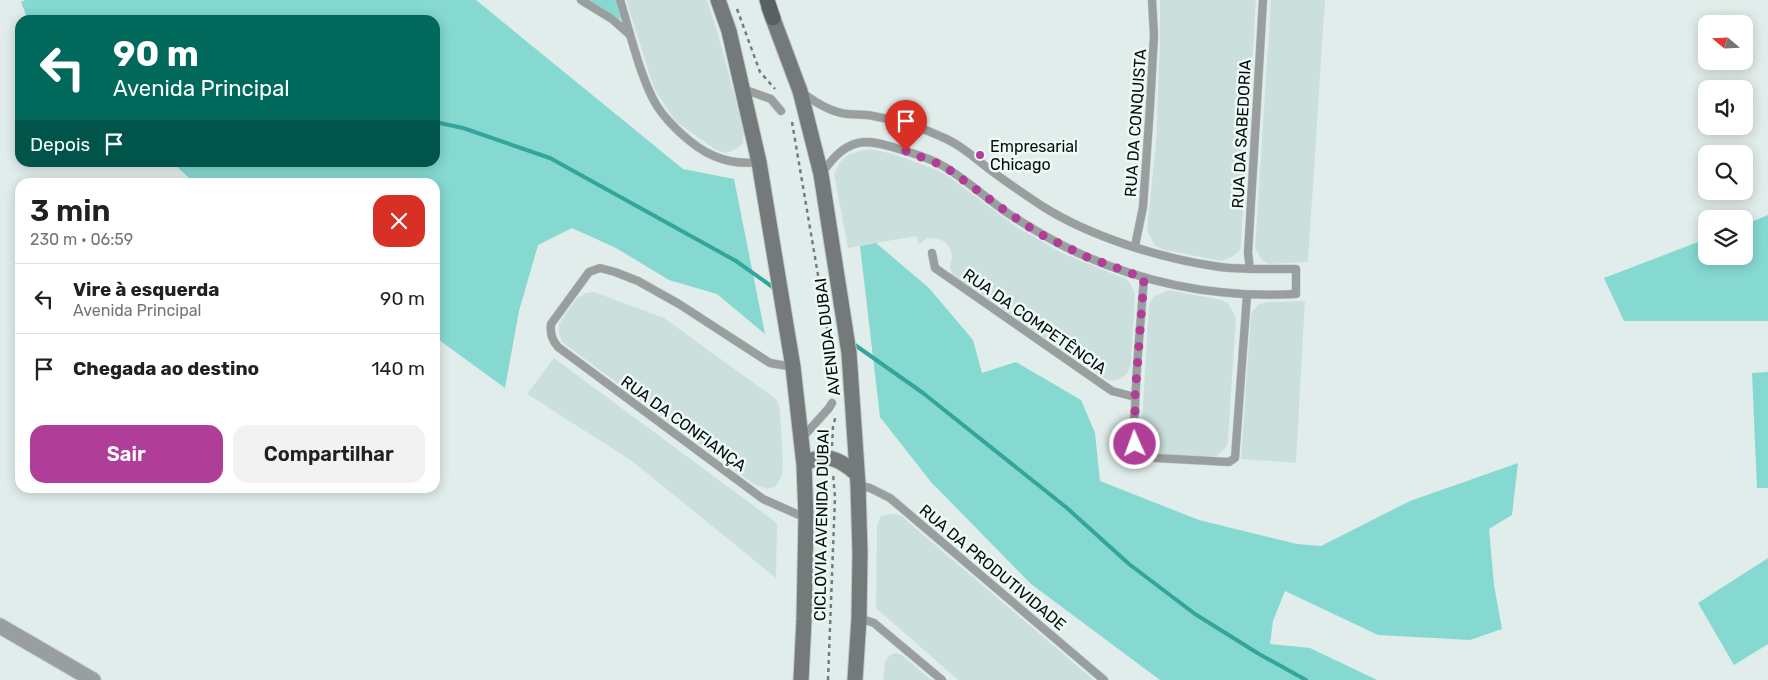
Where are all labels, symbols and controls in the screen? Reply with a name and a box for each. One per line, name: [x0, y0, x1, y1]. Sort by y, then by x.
north arrow: [1698, 15, 1752, 70]
map controls: [1698, 15, 1753, 265]
text: 90 m: [113, 33, 199, 75]
icon: left: [30, 35, 95, 100]
street label: RUA DA CONQUISTA: [1121, 48, 1150, 198]
street label: RUA DA SABEDORIA: [1228, 59, 1255, 209]
text: Avenida Principal: [113, 75, 290, 102]
button: sound: [1698, 80, 1753, 135]
pin: [885, 100, 927, 151]
icon: arrive: [892, 107, 920, 135]
icon: arrive: [100, 130, 128, 158]
text: Depois: [30, 133, 90, 156]
place label: Empresarial Chicago: [990, 137, 1078, 174]
button: search: [1698, 145, 1753, 200]
marker: Empresarial Chicago: [974, 149, 986, 161]
text: 3 min: [30, 193, 110, 229]
button: close: [373, 195, 425, 247]
button: layers: [1698, 210, 1753, 265]
text: 230 m · 06:59: [30, 230, 133, 249]
street label: RUA DA COMPETÊNCIA: [959, 265, 1110, 378]
street label: AVENIDA DUBAI: [811, 277, 844, 397]
text: Vire à esquerda: [73, 278, 220, 301]
icon: left: [30, 285, 58, 313]
text: 90 m: [380, 287, 425, 310]
text: Avenida Principal: [73, 301, 201, 320]
icon: arrive: [30, 355, 58, 383]
text: Chegada ao destino: [73, 357, 259, 380]
text: 140 m: [371, 357, 425, 380]
street label: RUA DA CONFIANÇA: [617, 372, 750, 475]
position arrow: [1108, 417, 1160, 469]
button: Sair: [30, 425, 223, 483]
button: Compartilhar: [233, 425, 425, 483]
street label: CICLOVIA AVENIDA DUBAI: [810, 429, 833, 621]
street label: RUA DA PRODUTIVIDADE: [916, 501, 1070, 634]

